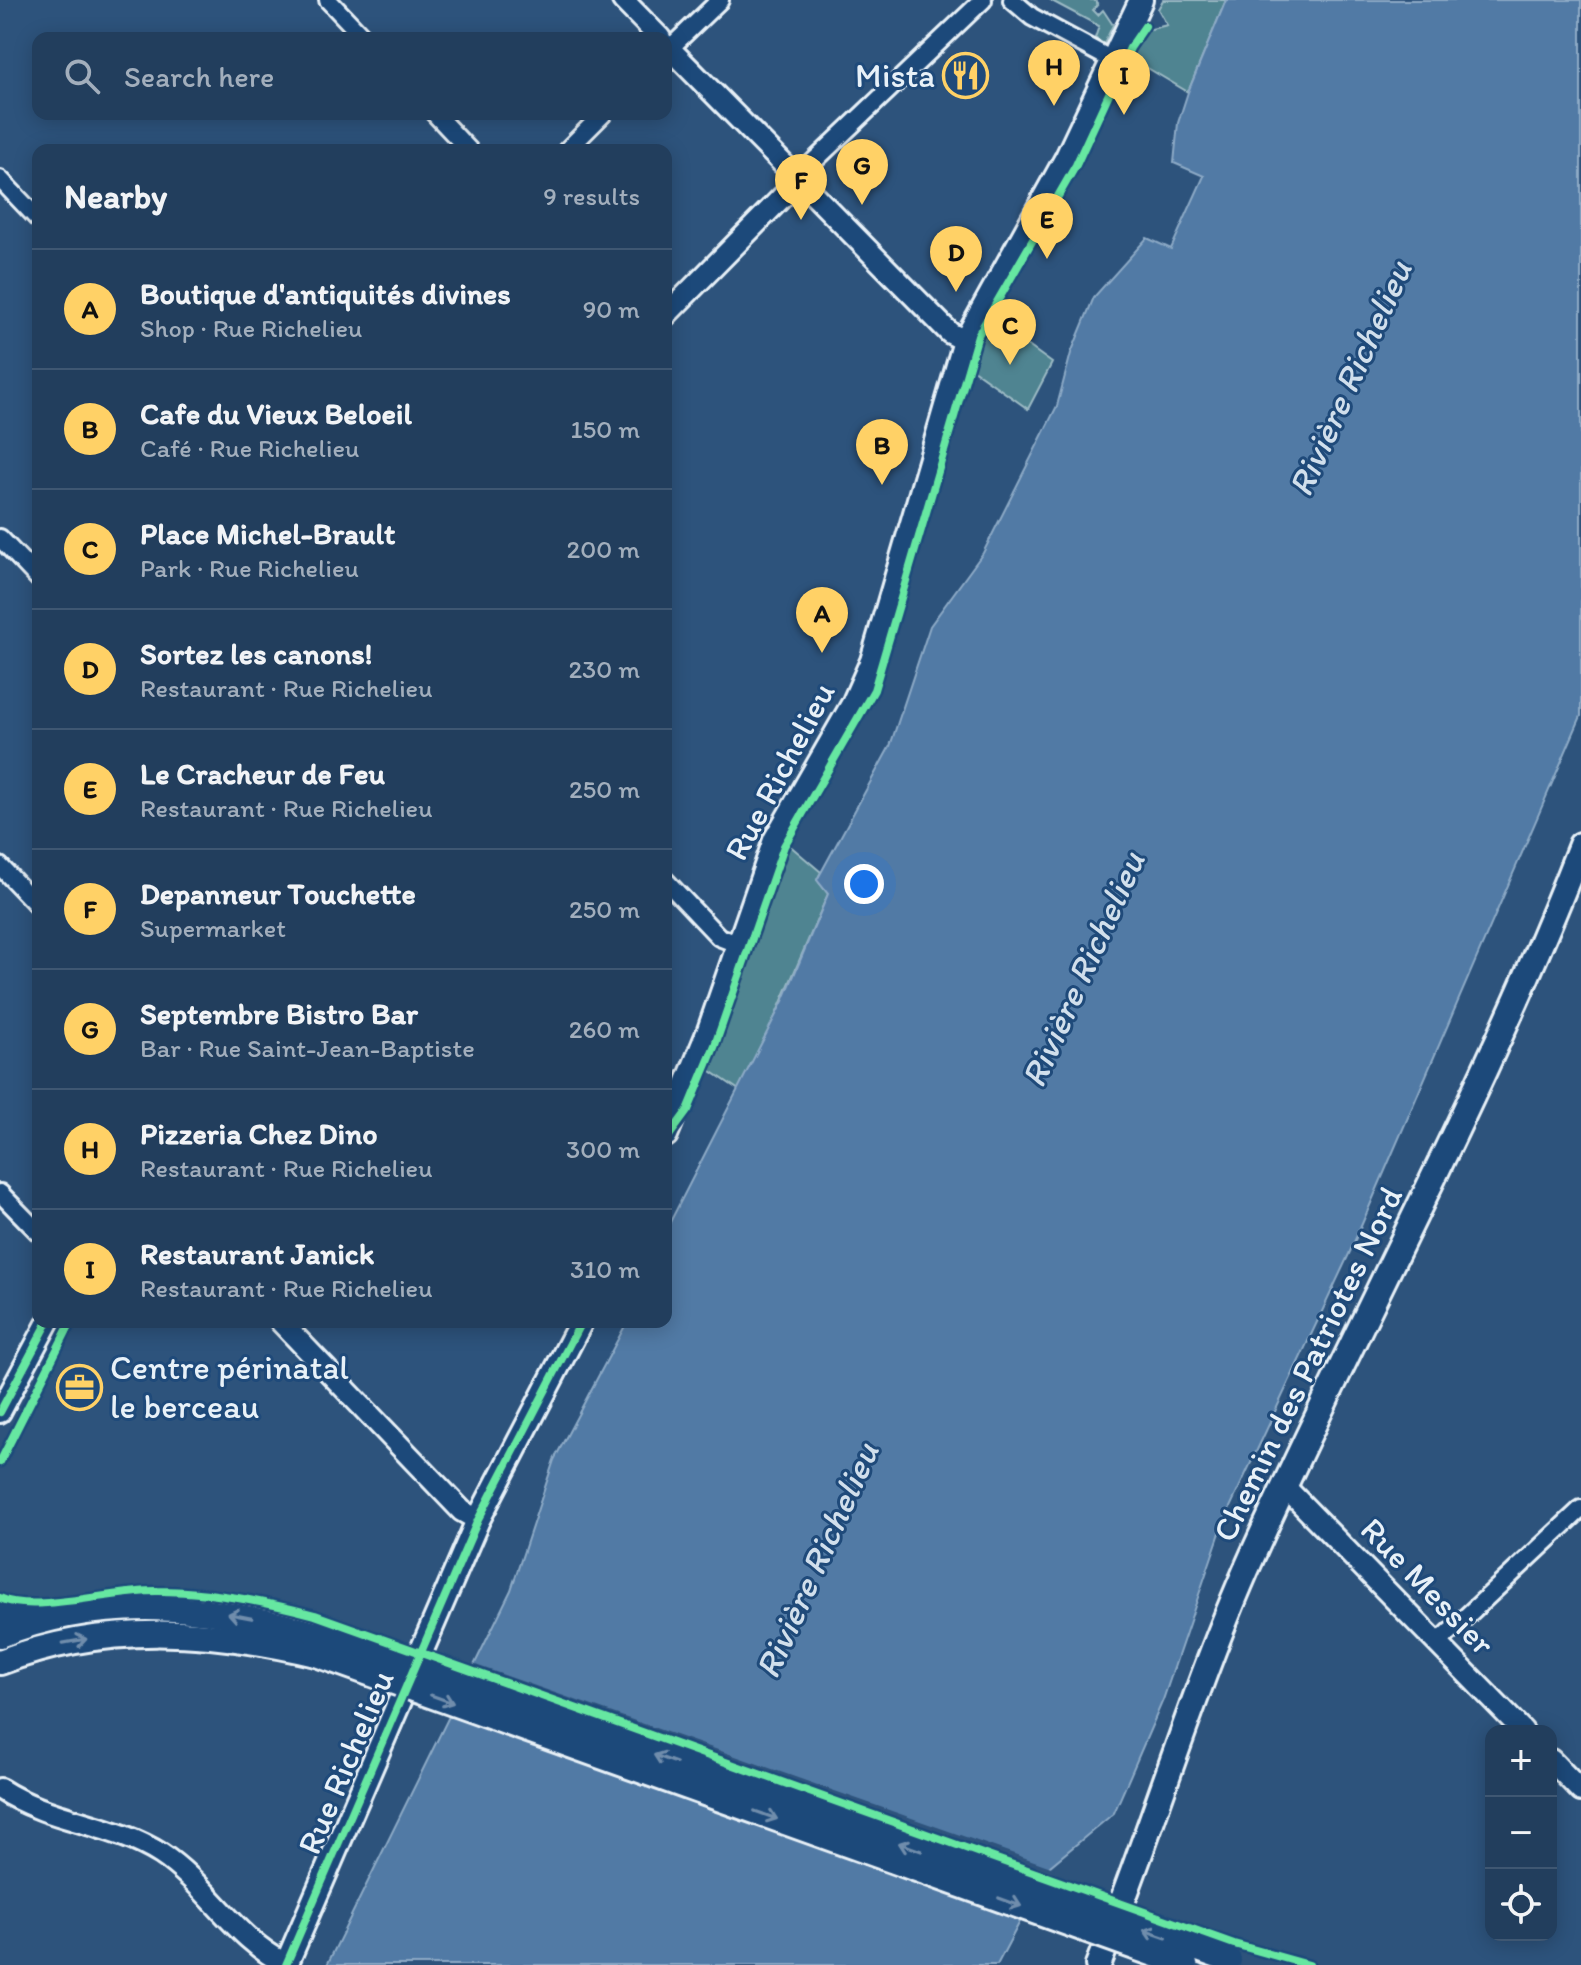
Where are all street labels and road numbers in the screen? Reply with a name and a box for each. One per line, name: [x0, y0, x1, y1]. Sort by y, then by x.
street label: Rue Richelieu: [715, 675, 844, 867]
street label: Chemin des Patriotes Nord: [1204, 1180, 1411, 1548]
street label: Rue Messier: [1352, 1509, 1504, 1664]
street label: Rue Richelieu: [288, 1664, 403, 1860]

